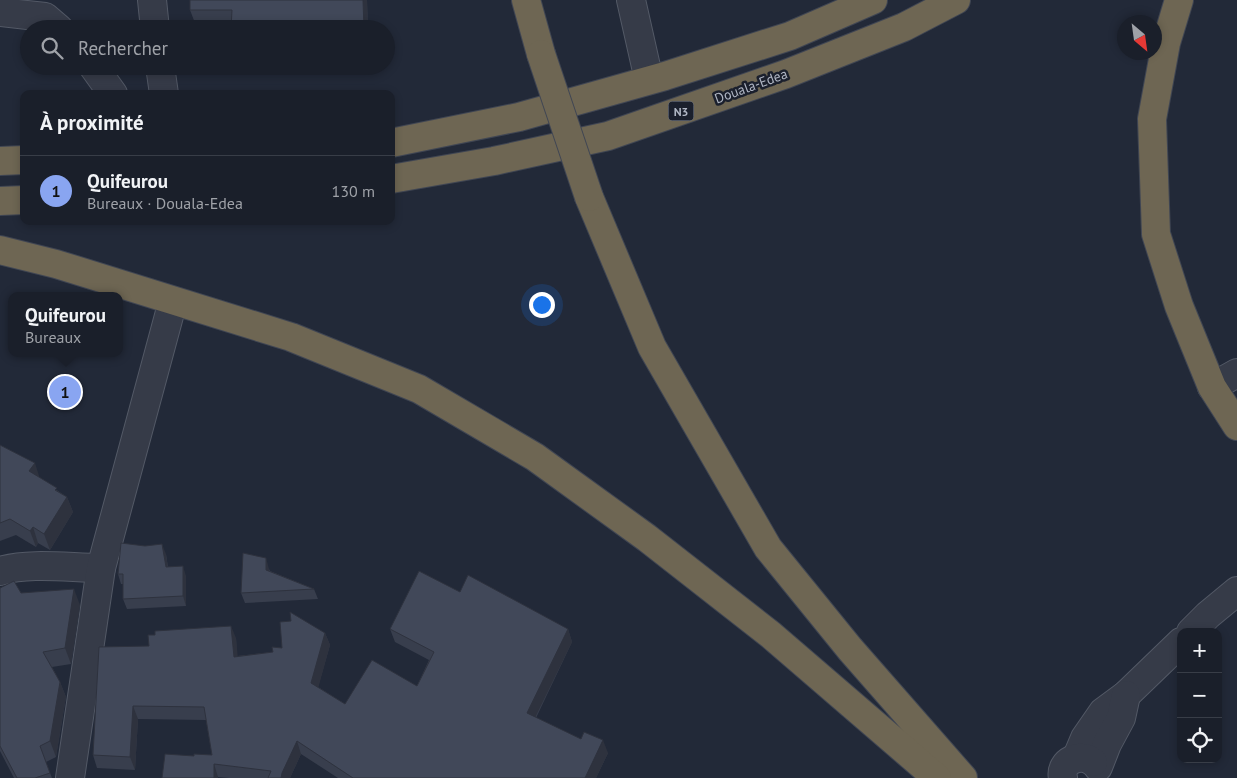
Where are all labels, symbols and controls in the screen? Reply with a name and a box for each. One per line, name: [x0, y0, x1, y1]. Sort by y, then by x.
north arrow: [1117, 15, 1162, 60]
search box: [20, 20, 395, 75]
icon: search: [38, 34, 66, 62]
text: Rechercher: [78, 36, 168, 60]
street label: Douala-Edea: [712, 64, 790, 108]
road number: N3: [668, 102, 694, 120]
text: À proximité: [40, 109, 144, 136]
text: Quifeurou: [87, 169, 168, 193]
text: 1: [51, 181, 61, 201]
text: 130 m: [332, 181, 375, 201]
text: Bureaux · Douala-Edea: [87, 193, 243, 213]
popup: [8, 292, 123, 357]
your location: [529, 292, 555, 318]
text: Quifeurou: [25, 303, 106, 327]
text: Bureaux: [25, 327, 81, 347]
pin: 1: [49, 373, 81, 411]
map controls: [1177, 628, 1222, 763]
button: +: [1177, 628, 1222, 673]
button: −: [1177, 673, 1222, 718]
button: locate: [1177, 718, 1222, 763]

